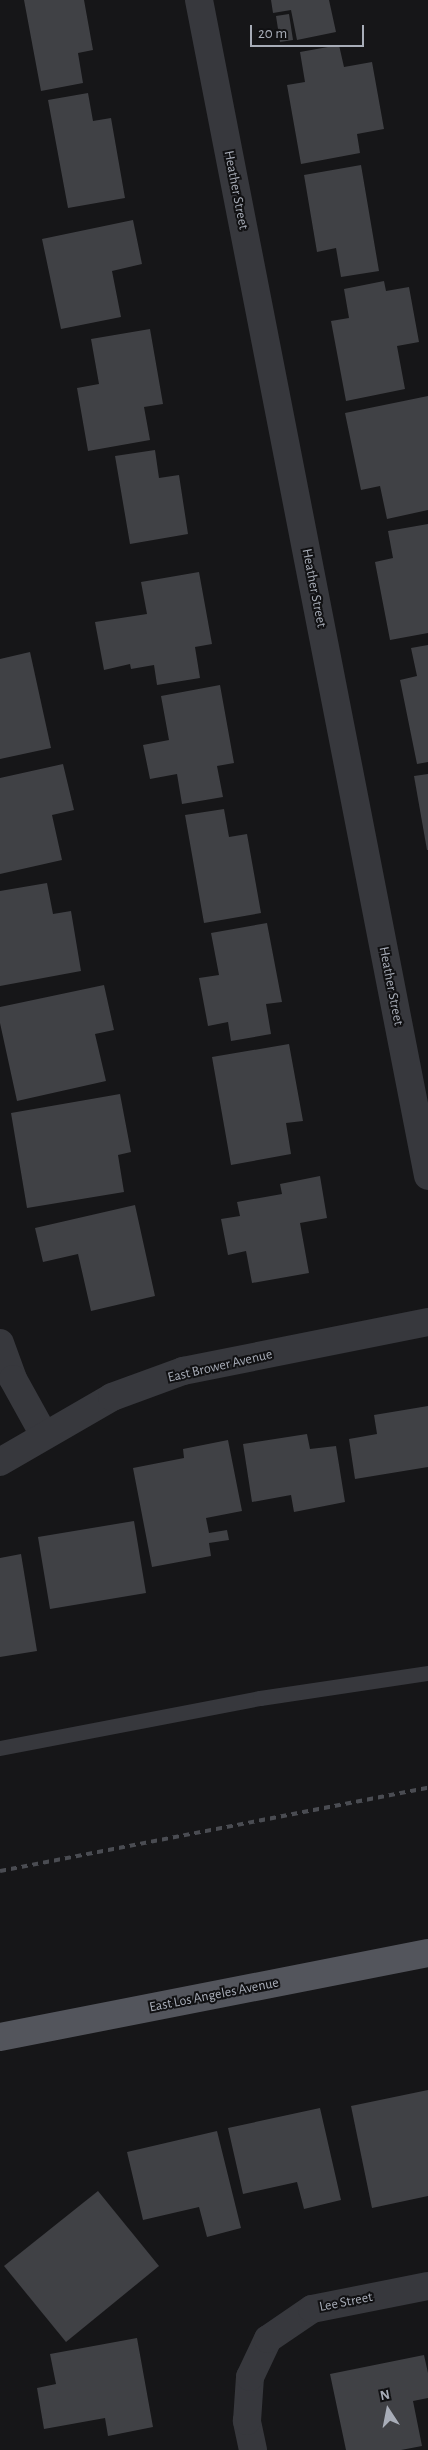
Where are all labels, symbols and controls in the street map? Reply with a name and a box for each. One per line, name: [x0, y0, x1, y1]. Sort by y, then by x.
scale bar: [253, 15, 367, 47]
text: 20 m: [258, 26, 287, 41]
street label: Heather Street: [220, 149, 252, 231]
street label: Heather Street: [298, 547, 330, 629]
street label: Heather Street: [375, 945, 407, 1027]
street label: East Brower Avenue: [166, 1346, 274, 1386]
street label: East Los Angeles Avenue: [148, 1974, 280, 2016]
street label: Lee Street: [318, 2289, 374, 2315]
north arrow: [363, 2385, 413, 2435]
text: N: [379, 2387, 391, 2403]

